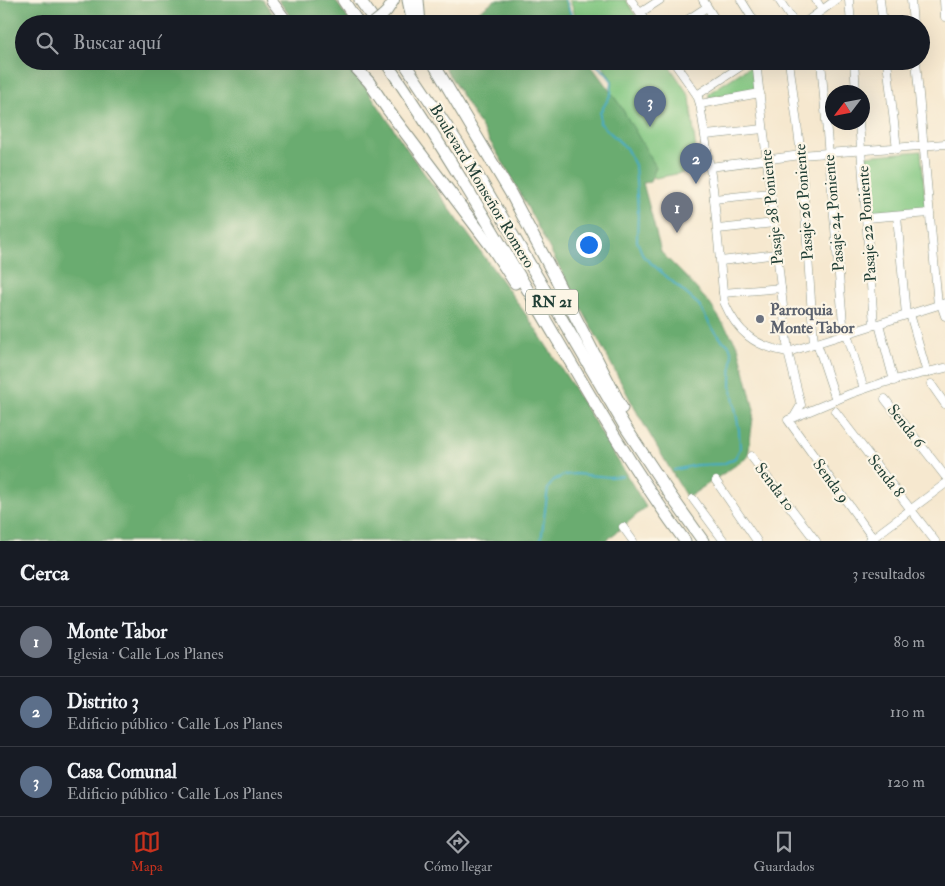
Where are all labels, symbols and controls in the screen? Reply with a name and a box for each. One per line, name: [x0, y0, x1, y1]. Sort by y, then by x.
search box: [15, 15, 930, 70]
icon: search: [33, 29, 61, 57]
text: Buscar aquí: [73, 31, 161, 55]
north arrow: [825, 85, 870, 130]
pin: 3: [634, 86, 666, 127]
street label: Boulevard Monseñor Romero: [425, 100, 539, 272]
pin: 2: [680, 143, 712, 184]
street label: Pasaje 26 Poniente: [790, 143, 818, 261]
street label: Pasaje 28 Poniente: [756, 148, 788, 266]
street label: Pasaje 24 Poniente: [819, 153, 849, 272]
street label: Pasaje 22 Poniente: [853, 165, 881, 283]
pin: 1: [661, 192, 693, 233]
your location: [576, 232, 602, 258]
road number: RN 21: [526, 290, 578, 314]
place label: Parroquia Monte Tabor: [769, 300, 856, 338]
marker: Parroquia Monte Tabor: [754, 313, 766, 325]
street label: Senda 6: [883, 400, 930, 452]
street label: Senda 8: [863, 450, 909, 502]
street label: Senda 9: [808, 455, 854, 507]
street label: Senda 10: [750, 459, 800, 515]
text: Cerca: [20, 560, 69, 587]
text: 3 resultados: [852, 564, 925, 584]
text: Monte Tabor: [67, 620, 167, 644]
text: 1: [33, 632, 39, 652]
text: 80 m: [894, 632, 925, 652]
text: Iglesia · Calle Los Planes: [67, 644, 223, 664]
text: Distrito 3: [67, 690, 139, 714]
text: 2: [32, 702, 40, 722]
text: 110 m: [890, 702, 925, 722]
text: Edificio público · Calle Los Planes: [67, 714, 283, 734]
text: Casa Comunal: [67, 760, 177, 784]
text: 3: [33, 772, 39, 792]
text: 120 m: [887, 772, 925, 792]
text: Edificio público · Calle Los Planes: [67, 784, 283, 804]
tab: Mapa: [131, 828, 163, 875]
tab: Cómo llegar: [424, 828, 492, 875]
tab: Guardados: [753, 828, 814, 875]

